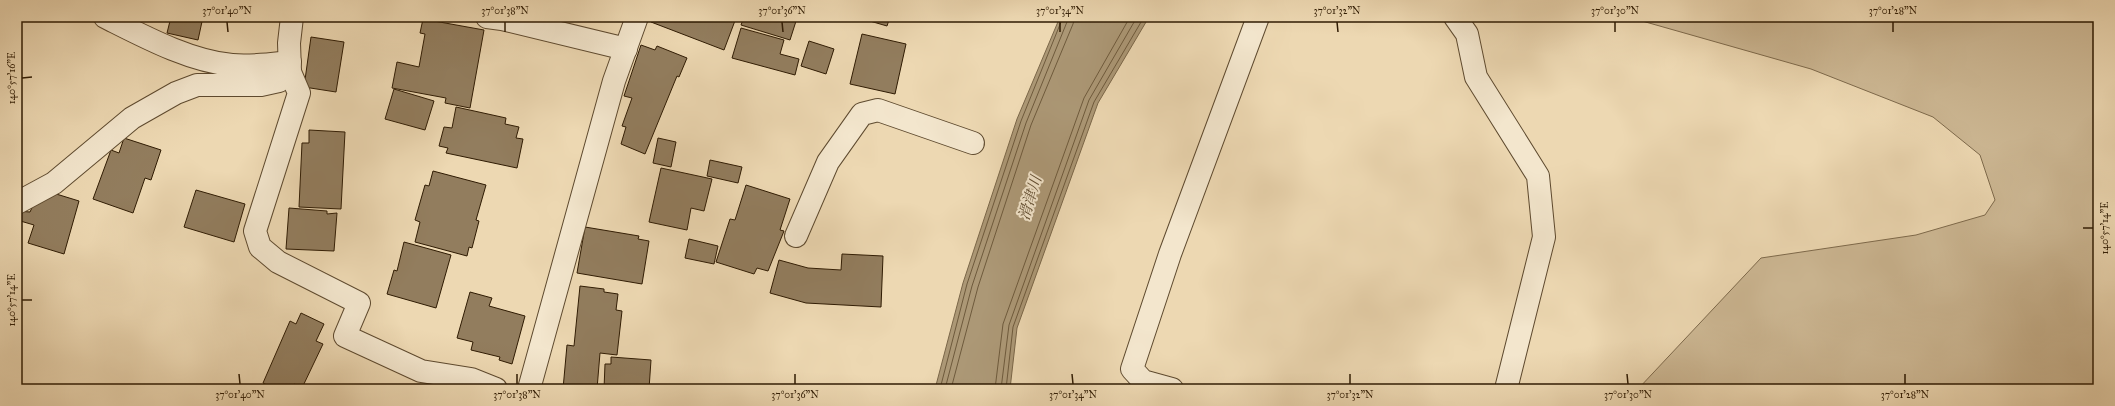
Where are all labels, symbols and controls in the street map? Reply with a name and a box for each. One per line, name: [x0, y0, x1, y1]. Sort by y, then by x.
text: 37°01'40"N: [202, 5, 252, 17]
text: 37°01'38"N: [481, 5, 529, 17]
text: 37°01'36"N: [758, 5, 806, 17]
text: 37°01'34"N: [1036, 5, 1084, 17]
text: 37°01'32"N: [1313, 5, 1361, 17]
text: 37°01'30"N: [1591, 5, 1640, 17]
text: 37°01'28"N: [1869, 5, 1918, 17]
text: 140°57'16"E: [6, 52, 18, 104]
water label: 滑津川: [1015, 172, 1046, 222]
text: 140°57'14"E: [2099, 202, 2111, 254]
text: 140°57'14"E: [6, 274, 18, 326]
text: 37°01'40"N: [215, 389, 265, 401]
text: 37°01'38"N: [493, 389, 541, 401]
text: 37°01'36"N: [771, 389, 819, 401]
text: 37°01'34"N: [1049, 389, 1097, 401]
text: 37°01'32"N: [1326, 389, 1374, 401]
text: 37°01'30"N: [1604, 389, 1653, 401]
text: 37°01'28"N: [1881, 389, 1930, 401]

